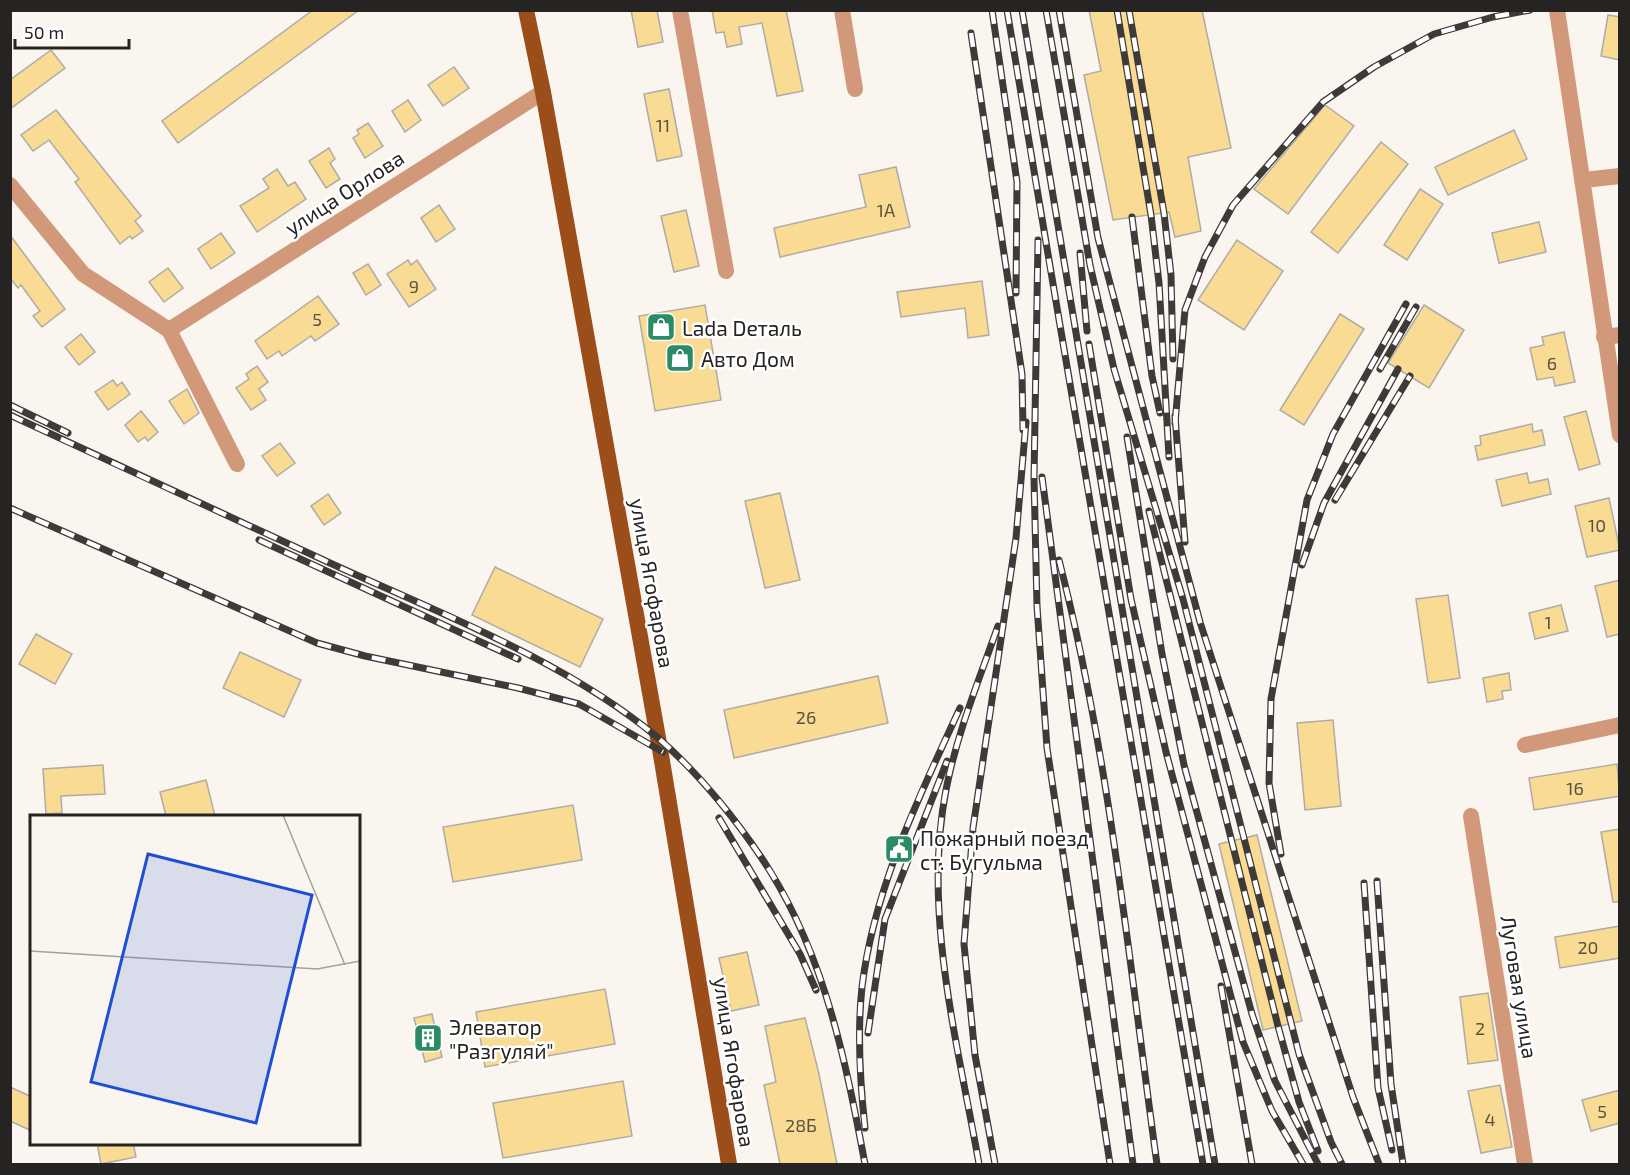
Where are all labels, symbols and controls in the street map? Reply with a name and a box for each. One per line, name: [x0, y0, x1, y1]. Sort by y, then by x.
scale bar: [15, 12, 129, 50]
text: 50 m: [24, 21, 64, 43]
house number: 11: [656, 114, 670, 136]
street label: улица Орлова: [280, 144, 409, 241]
house number: 1А: [877, 199, 896, 221]
house number: 9: [409, 275, 419, 297]
house number: 5: [312, 308, 322, 330]
shop icon: Lada Dеталь: [645, 311, 677, 343]
place label: Lada Dеталь: [682, 315, 802, 340]
shop icon: Авто Дом: [664, 342, 696, 374]
place label: Авто Дом: [701, 346, 795, 371]
house number: 6: [1547, 352, 1557, 374]
street label: улица Ягофарова: [625, 496, 680, 670]
house number: 10: [1588, 514, 1606, 536]
house number: 1: [1544, 611, 1552, 633]
house number: 26: [796, 706, 816, 728]
house number: 16: [1566, 777, 1584, 799]
inset map: [30, 815, 360, 1145]
place label: Пожарный поезд ст. Бугульма: [920, 825, 1089, 875]
public building icon: Пожарный поезд ст. Бугульма: [883, 833, 915, 865]
street label: Луговая улица: [1495, 914, 1544, 1060]
house number: 20: [1578, 936, 1598, 958]
street label: улица Ягофарова: [708, 975, 761, 1149]
place label: Элеватор "Разгуляй": [449, 1014, 554, 1064]
house number: 2: [1475, 1017, 1485, 1039]
building icon: Элеватор "Разгуляй": [412, 1022, 444, 1054]
house number: 5: [1597, 1100, 1607, 1122]
house number: 4: [1484, 1108, 1496, 1130]
house number: 28Б: [785, 1114, 817, 1136]

